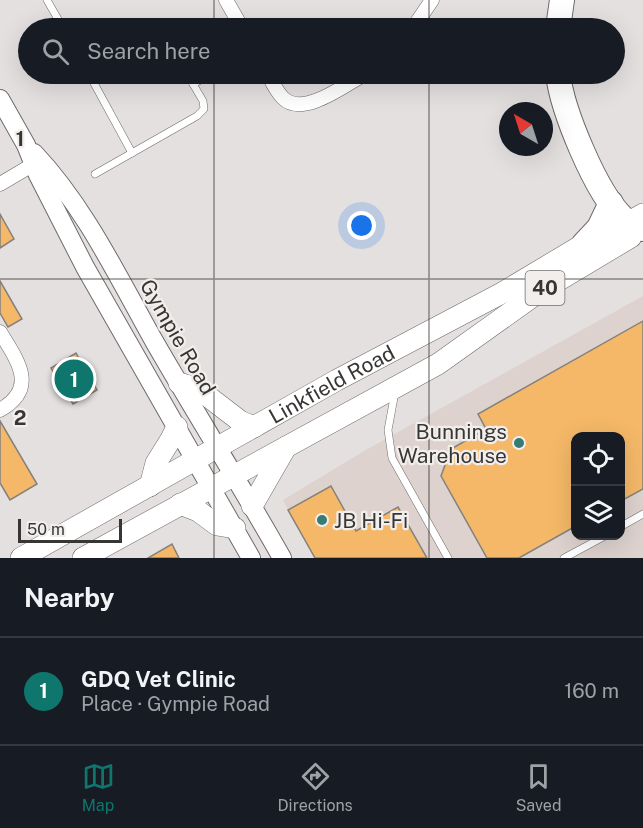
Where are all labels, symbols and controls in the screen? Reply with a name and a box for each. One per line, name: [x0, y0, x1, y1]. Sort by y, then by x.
search box: [18, 18, 625, 84]
icon: search: [39, 35, 72, 68]
text: Search here: [87, 38, 211, 64]
north arrow: [499, 102, 553, 156]
text: 1: [16, 127, 24, 151]
your location: [347, 211, 376, 240]
road number: 40: [526, 271, 564, 305]
street label: Gympie Road: [135, 275, 221, 399]
street label: Linkfield Road: [264, 339, 399, 428]
pin: 1: [54, 356, 94, 401]
text: 2: [14, 406, 26, 430]
place label: Bunnings Warehouse: [398, 419, 507, 468]
map controls: [571, 432, 625, 540]
button: locate: [571, 432, 625, 486]
marker: Bunnings Warehouse: [512, 436, 526, 450]
button: layers: [571, 486, 625, 540]
place label: JB Hi-Fi: [334, 508, 408, 533]
marker: JB Hi-Fi: [315, 513, 329, 527]
scale bar: [18, 516, 122, 544]
text: 50 m: [27, 520, 65, 539]
text: Nearby: [24, 582, 114, 613]
text: GDQ Vet Clinic: [81, 666, 236, 692]
text: 1: [39, 679, 48, 703]
text: 160 m: [564, 679, 619, 703]
text: Place · Gympie Road: [81, 692, 270, 716]
tab: Map: [82, 760, 115, 815]
tab: Directions: [278, 760, 353, 815]
tab: Saved: [516, 760, 561, 815]

